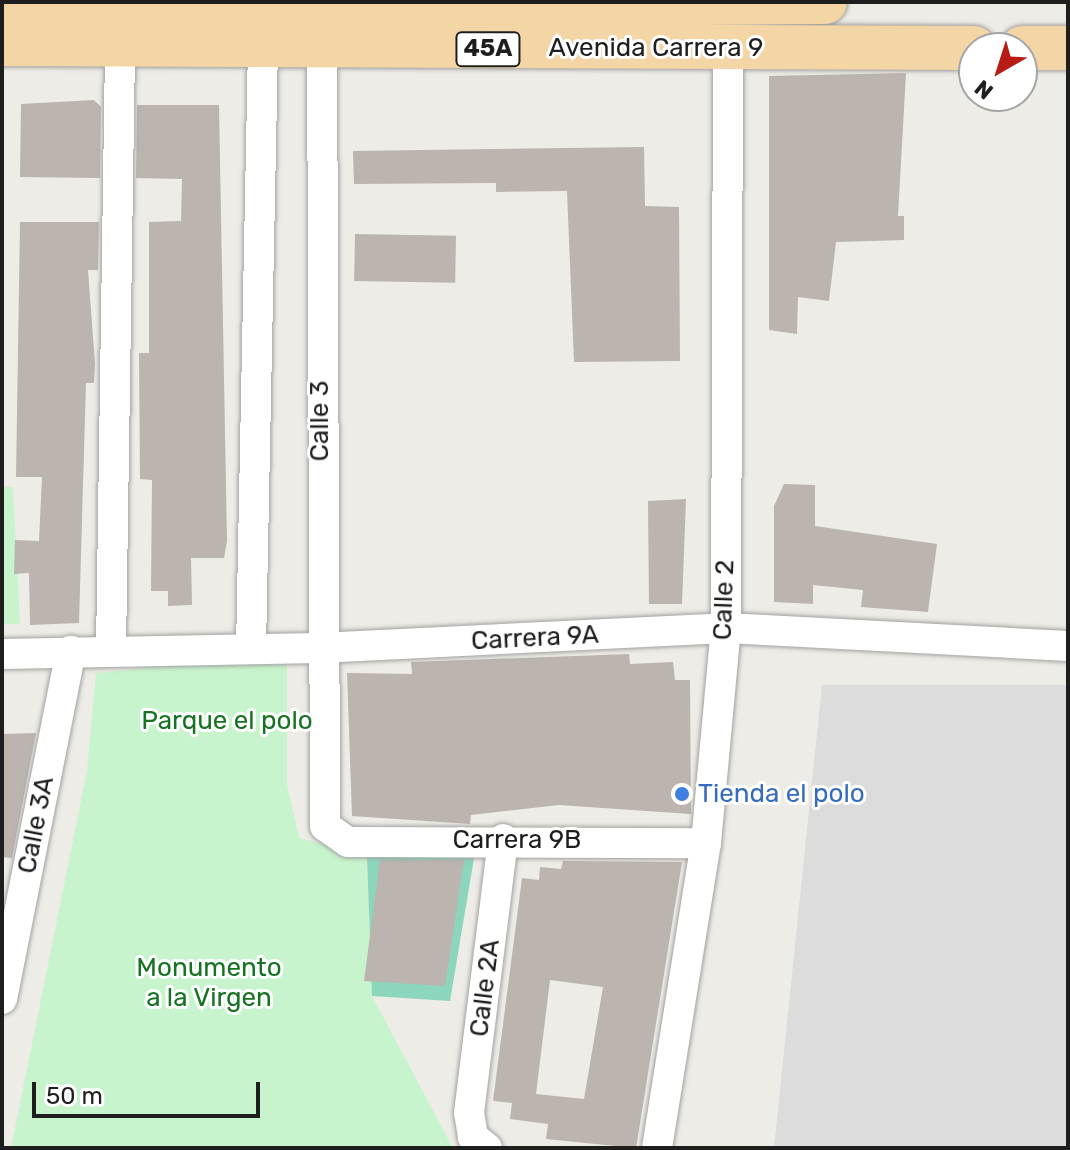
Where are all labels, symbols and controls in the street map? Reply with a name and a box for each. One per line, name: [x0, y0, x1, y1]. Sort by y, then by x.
road number: 45A: [454, 29, 522, 69]
street label: Avenida Carrera 9: [549, 32, 763, 64]
north arrow: [958, 32, 1038, 112]
text: N: [969, 74, 998, 105]
street label: Calle 3: [304, 381, 336, 461]
street label: Calle 2: [707, 559, 741, 641]
street label: Carrera 9A: [470, 619, 600, 657]
park label: Parque el polo: [141, 705, 313, 737]
street label: Calle 3A: [11, 774, 61, 876]
place label: Tienda el polo: [698, 778, 865, 810]
marker: Tienda el polo: [673, 785, 691, 803]
street label: Carrera 9B: [453, 824, 581, 856]
street label: Calle 2A: [464, 938, 506, 1038]
park label: Monumento a la Virgen: [136, 952, 282, 1014]
scale bar: [36, 1066, 264, 1116]
text: 50 m: [46, 1082, 103, 1110]

